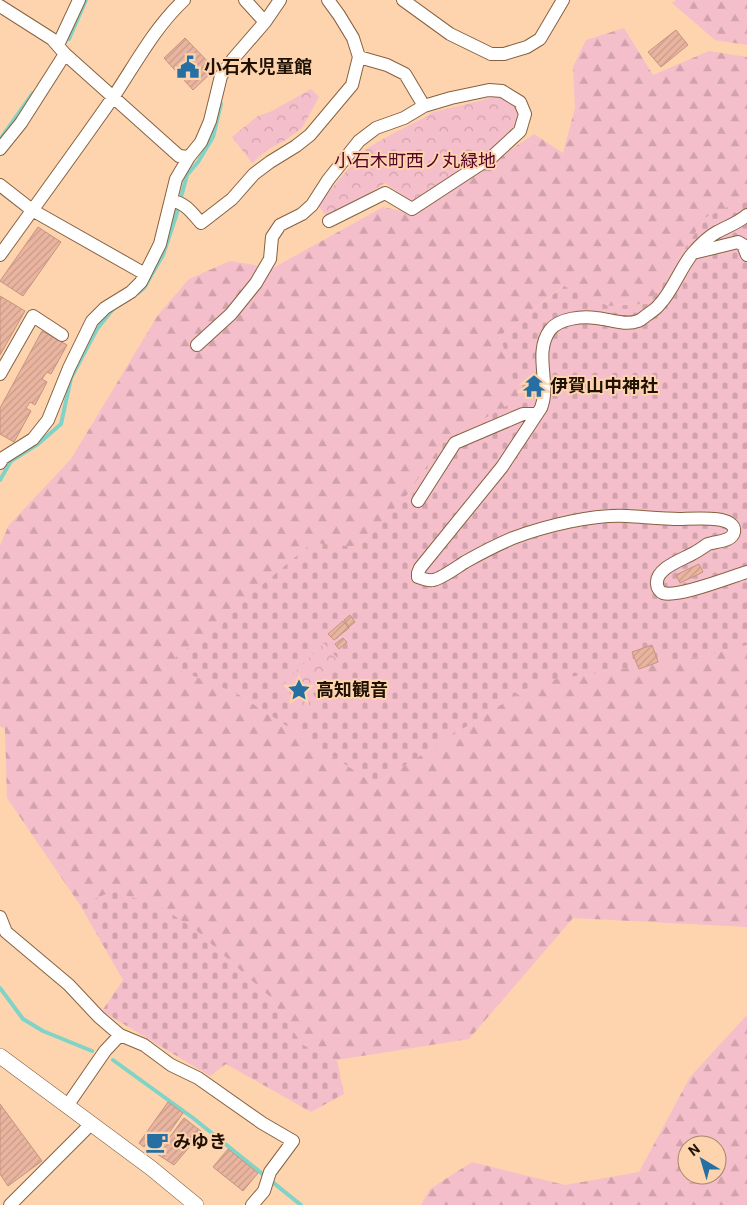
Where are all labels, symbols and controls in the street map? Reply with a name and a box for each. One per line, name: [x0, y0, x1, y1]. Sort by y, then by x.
public building icon: 小石木児童館: [175, 54, 201, 80]
place label: 小石木児童館: [204, 56, 312, 77]
park label: 小石木町西ノ丸緑地: [334, 150, 496, 171]
temple icon: 伊賀山中神社: [521, 373, 547, 399]
place label: 伊賀山中神社: [550, 375, 658, 396]
place icon: 高知観音: [286, 677, 312, 703]
place label: 高知観音: [316, 679, 388, 700]
cafe icon: みゆき: [144, 1129, 170, 1155]
place label: みゆき: [173, 1131, 227, 1152]
north arrow: [677, 1135, 727, 1185]
text: N: [685, 1140, 703, 1159]

